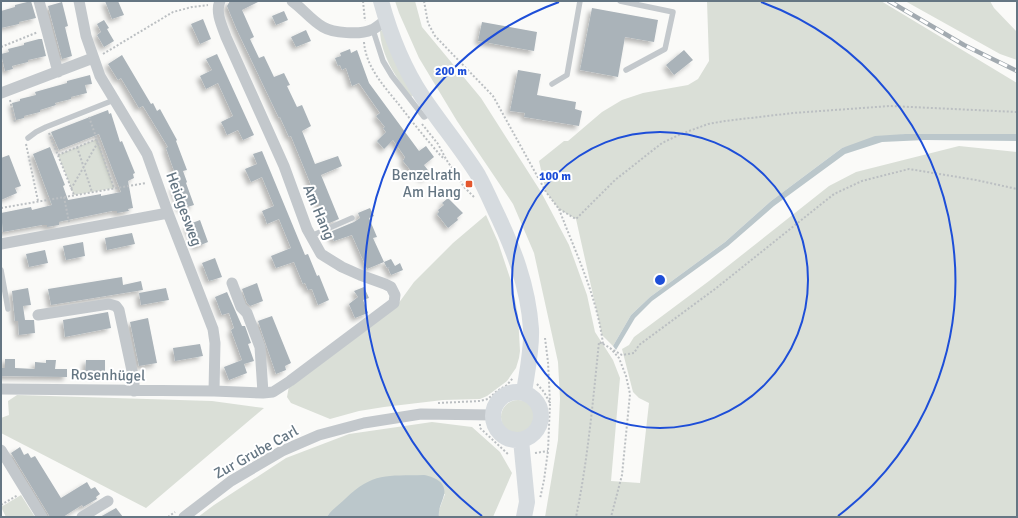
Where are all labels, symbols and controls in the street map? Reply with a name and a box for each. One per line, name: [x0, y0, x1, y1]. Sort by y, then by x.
text: 200 m: [435, 64, 467, 79]
place label: Benzelrath Am Hang: [392, 166, 461, 201]
street label: Heidgesweg: [162, 169, 206, 249]
text: 100 m: [539, 169, 571, 184]
marker: Benzelrath Am Hang: [464, 179, 474, 189]
street label: Am Hang: [299, 182, 339, 242]
centre of rings: [653, 273, 667, 287]
street label: Rosenhügel: [70, 365, 146, 385]
street label: Zur Grube Carl: [211, 421, 301, 483]

